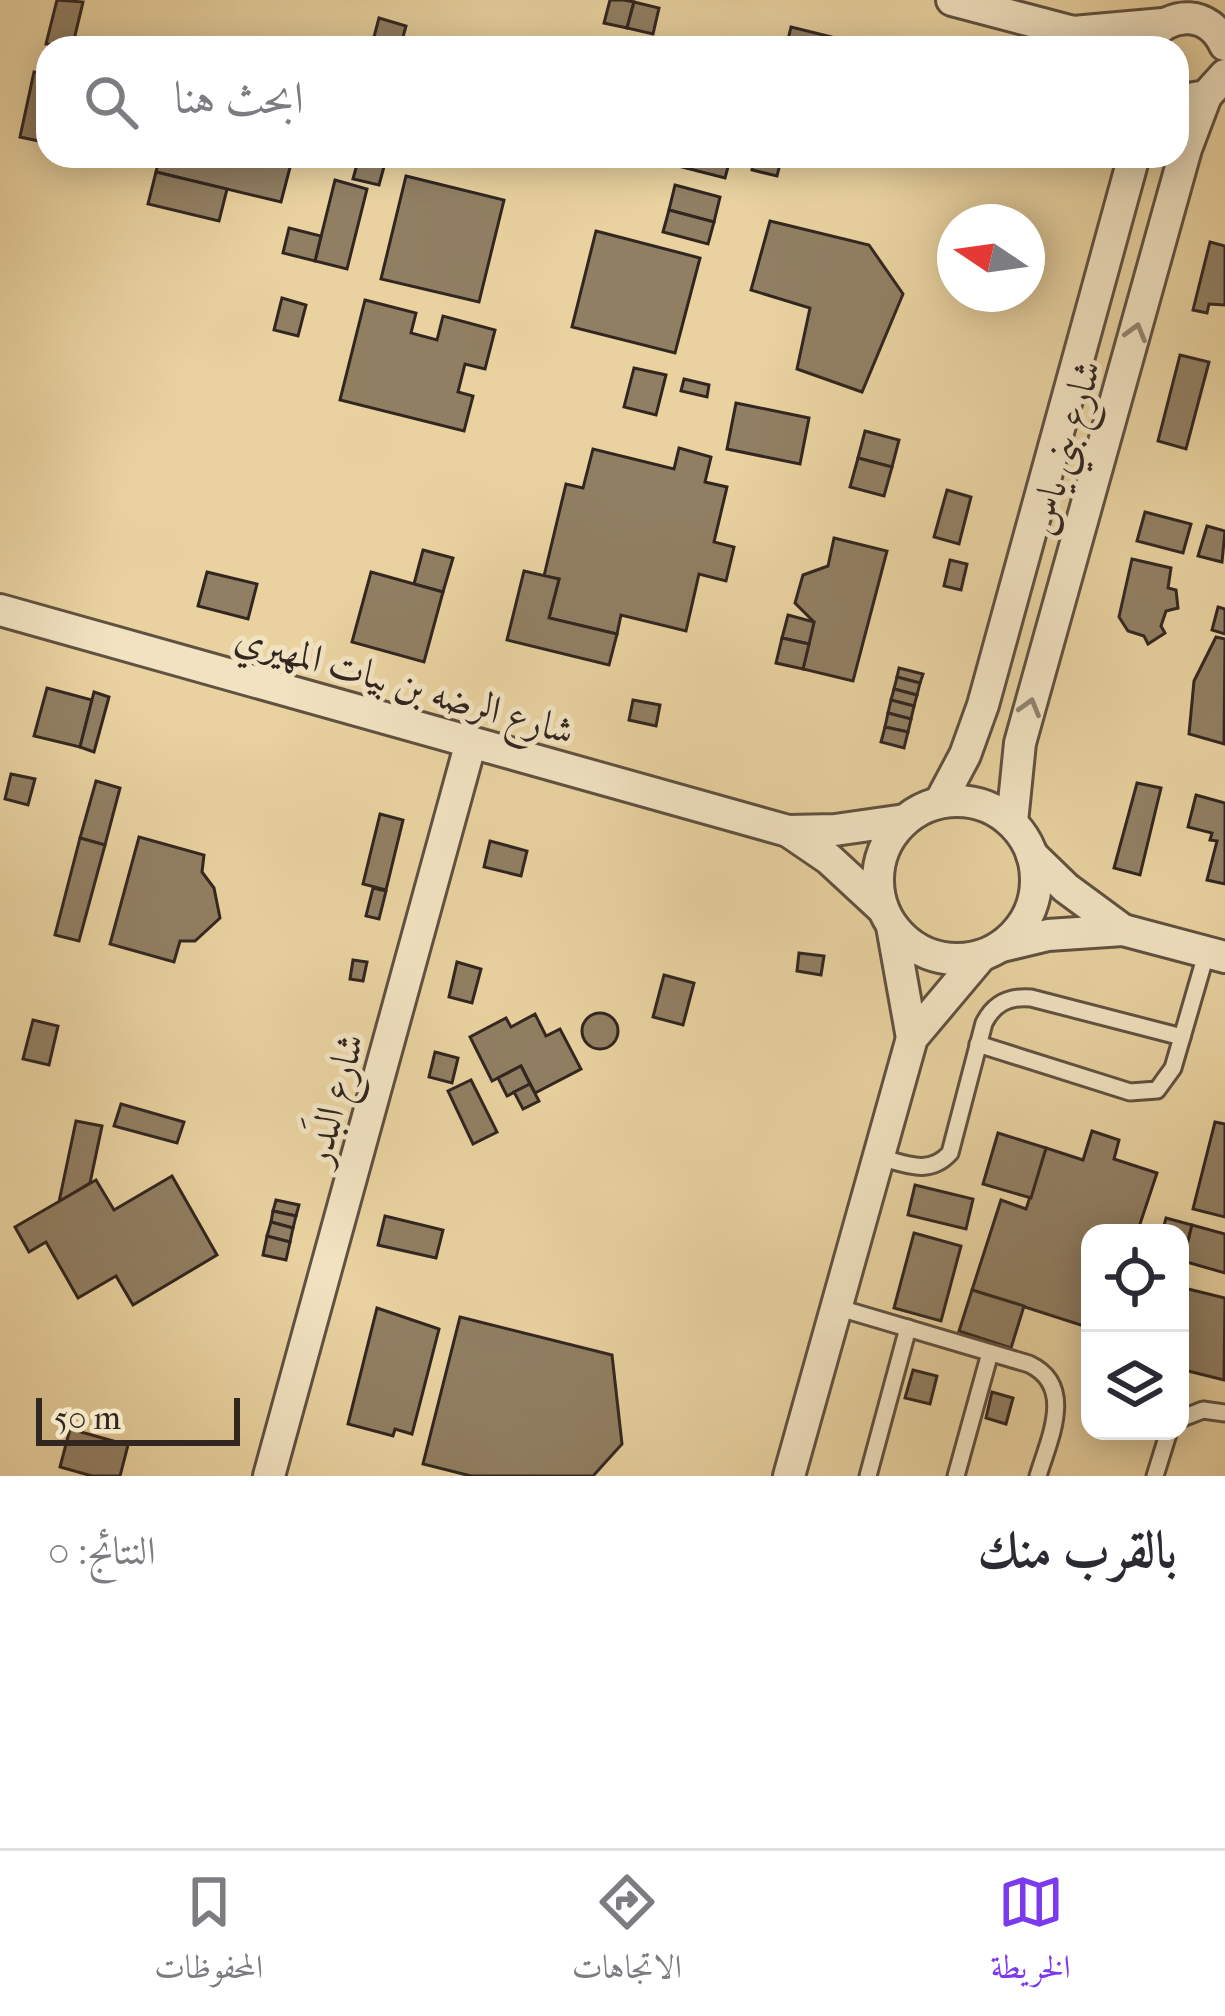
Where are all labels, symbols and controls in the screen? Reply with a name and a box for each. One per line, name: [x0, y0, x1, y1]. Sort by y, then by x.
search box: [36, 36, 1189, 168]
icon: search: [78, 69, 144, 135]
text: ابحث هنا: [174, 72, 304, 125]
north arrow: [937, 204, 1045, 312]
one-way arrow: [1121, 322, 1146, 343]
street label: شارع بني ياس: [1017, 355, 1121, 543]
street label: شارع الرضه بن بيات المهيري: [227, 614, 580, 763]
one-way arrow: [1016, 698, 1041, 718]
street label: شارع البَدر: [288, 1027, 382, 1177]
map controls: [1081, 1224, 1189, 1440]
button: locate: [1081, 1224, 1189, 1332]
button: layers: [1081, 1332, 1189, 1440]
scale bar: [36, 1392, 240, 1445]
text: 50 m: [54, 1399, 121, 1438]
text: بالقرب منك: [978, 1520, 1177, 1580]
text: النتائج: 0: [48, 1528, 156, 1574]
tab: المحفوظات: [154, 1869, 263, 1999]
tab: الاتجاهات: [572, 1869, 682, 1999]
tab: الخريطة: [990, 1869, 1071, 1999]

